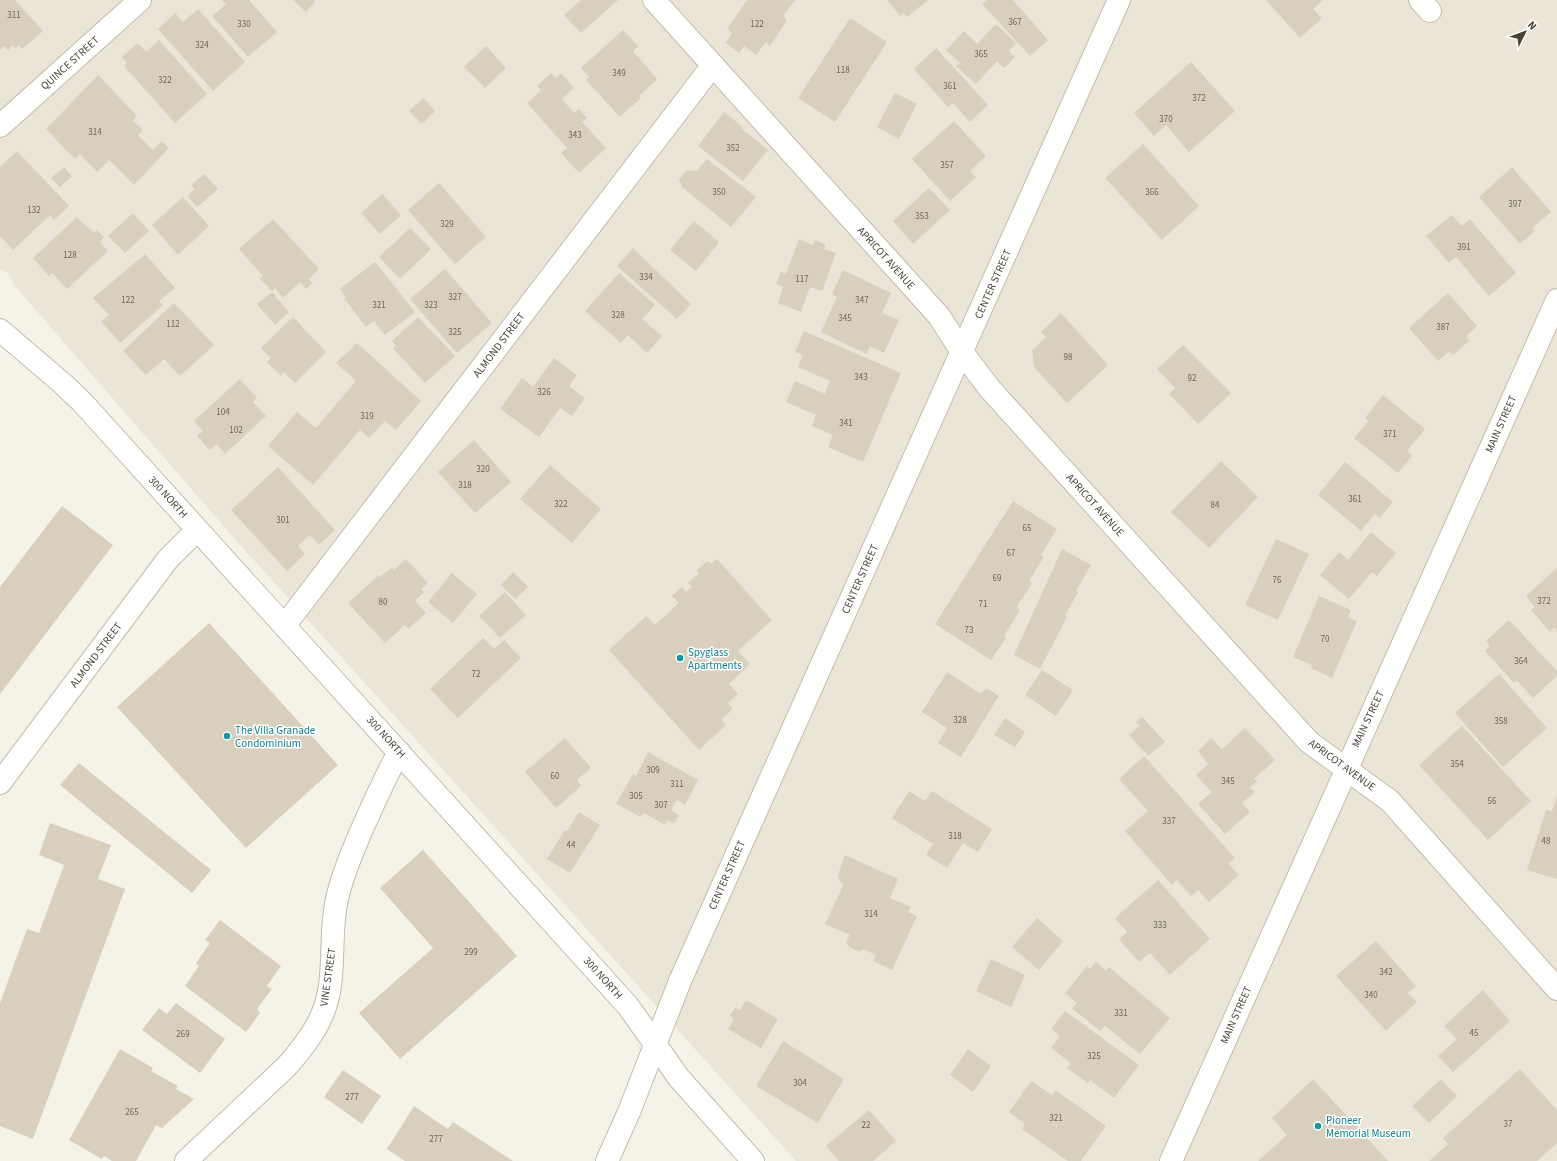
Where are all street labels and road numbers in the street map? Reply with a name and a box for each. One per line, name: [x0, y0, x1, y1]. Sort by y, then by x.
street label: QUINCE STREET: [37, 33, 103, 93]
street label: APRICOT AVENUE: [854, 223, 918, 293]
street label: CENTER STREET: [971, 247, 1015, 321]
street label: ALMOND STREET: [470, 309, 529, 381]
street label: MAIN STREET: [1482, 393, 1520, 455]
street label: APRICOT AVENUE: [1063, 470, 1127, 540]
street label: 300 NORTH: [145, 473, 191, 521]
street label: CENTER STREET: [838, 542, 882, 616]
street label: ALMOND STREET: [67, 619, 126, 691]
street label: MAIN STREET: [1348, 688, 1388, 750]
street label: 300 NORTH: [363, 713, 409, 761]
street label: APRICOT AVENUE: [1305, 735, 1379, 795]
street label: CENTER STREET: [705, 838, 749, 912]
street label: VINE STREET: [316, 947, 340, 1007]
street label: 300 NORTH: [580, 954, 626, 1002]
street label: MAIN STREET: [1217, 984, 1255, 1046]

